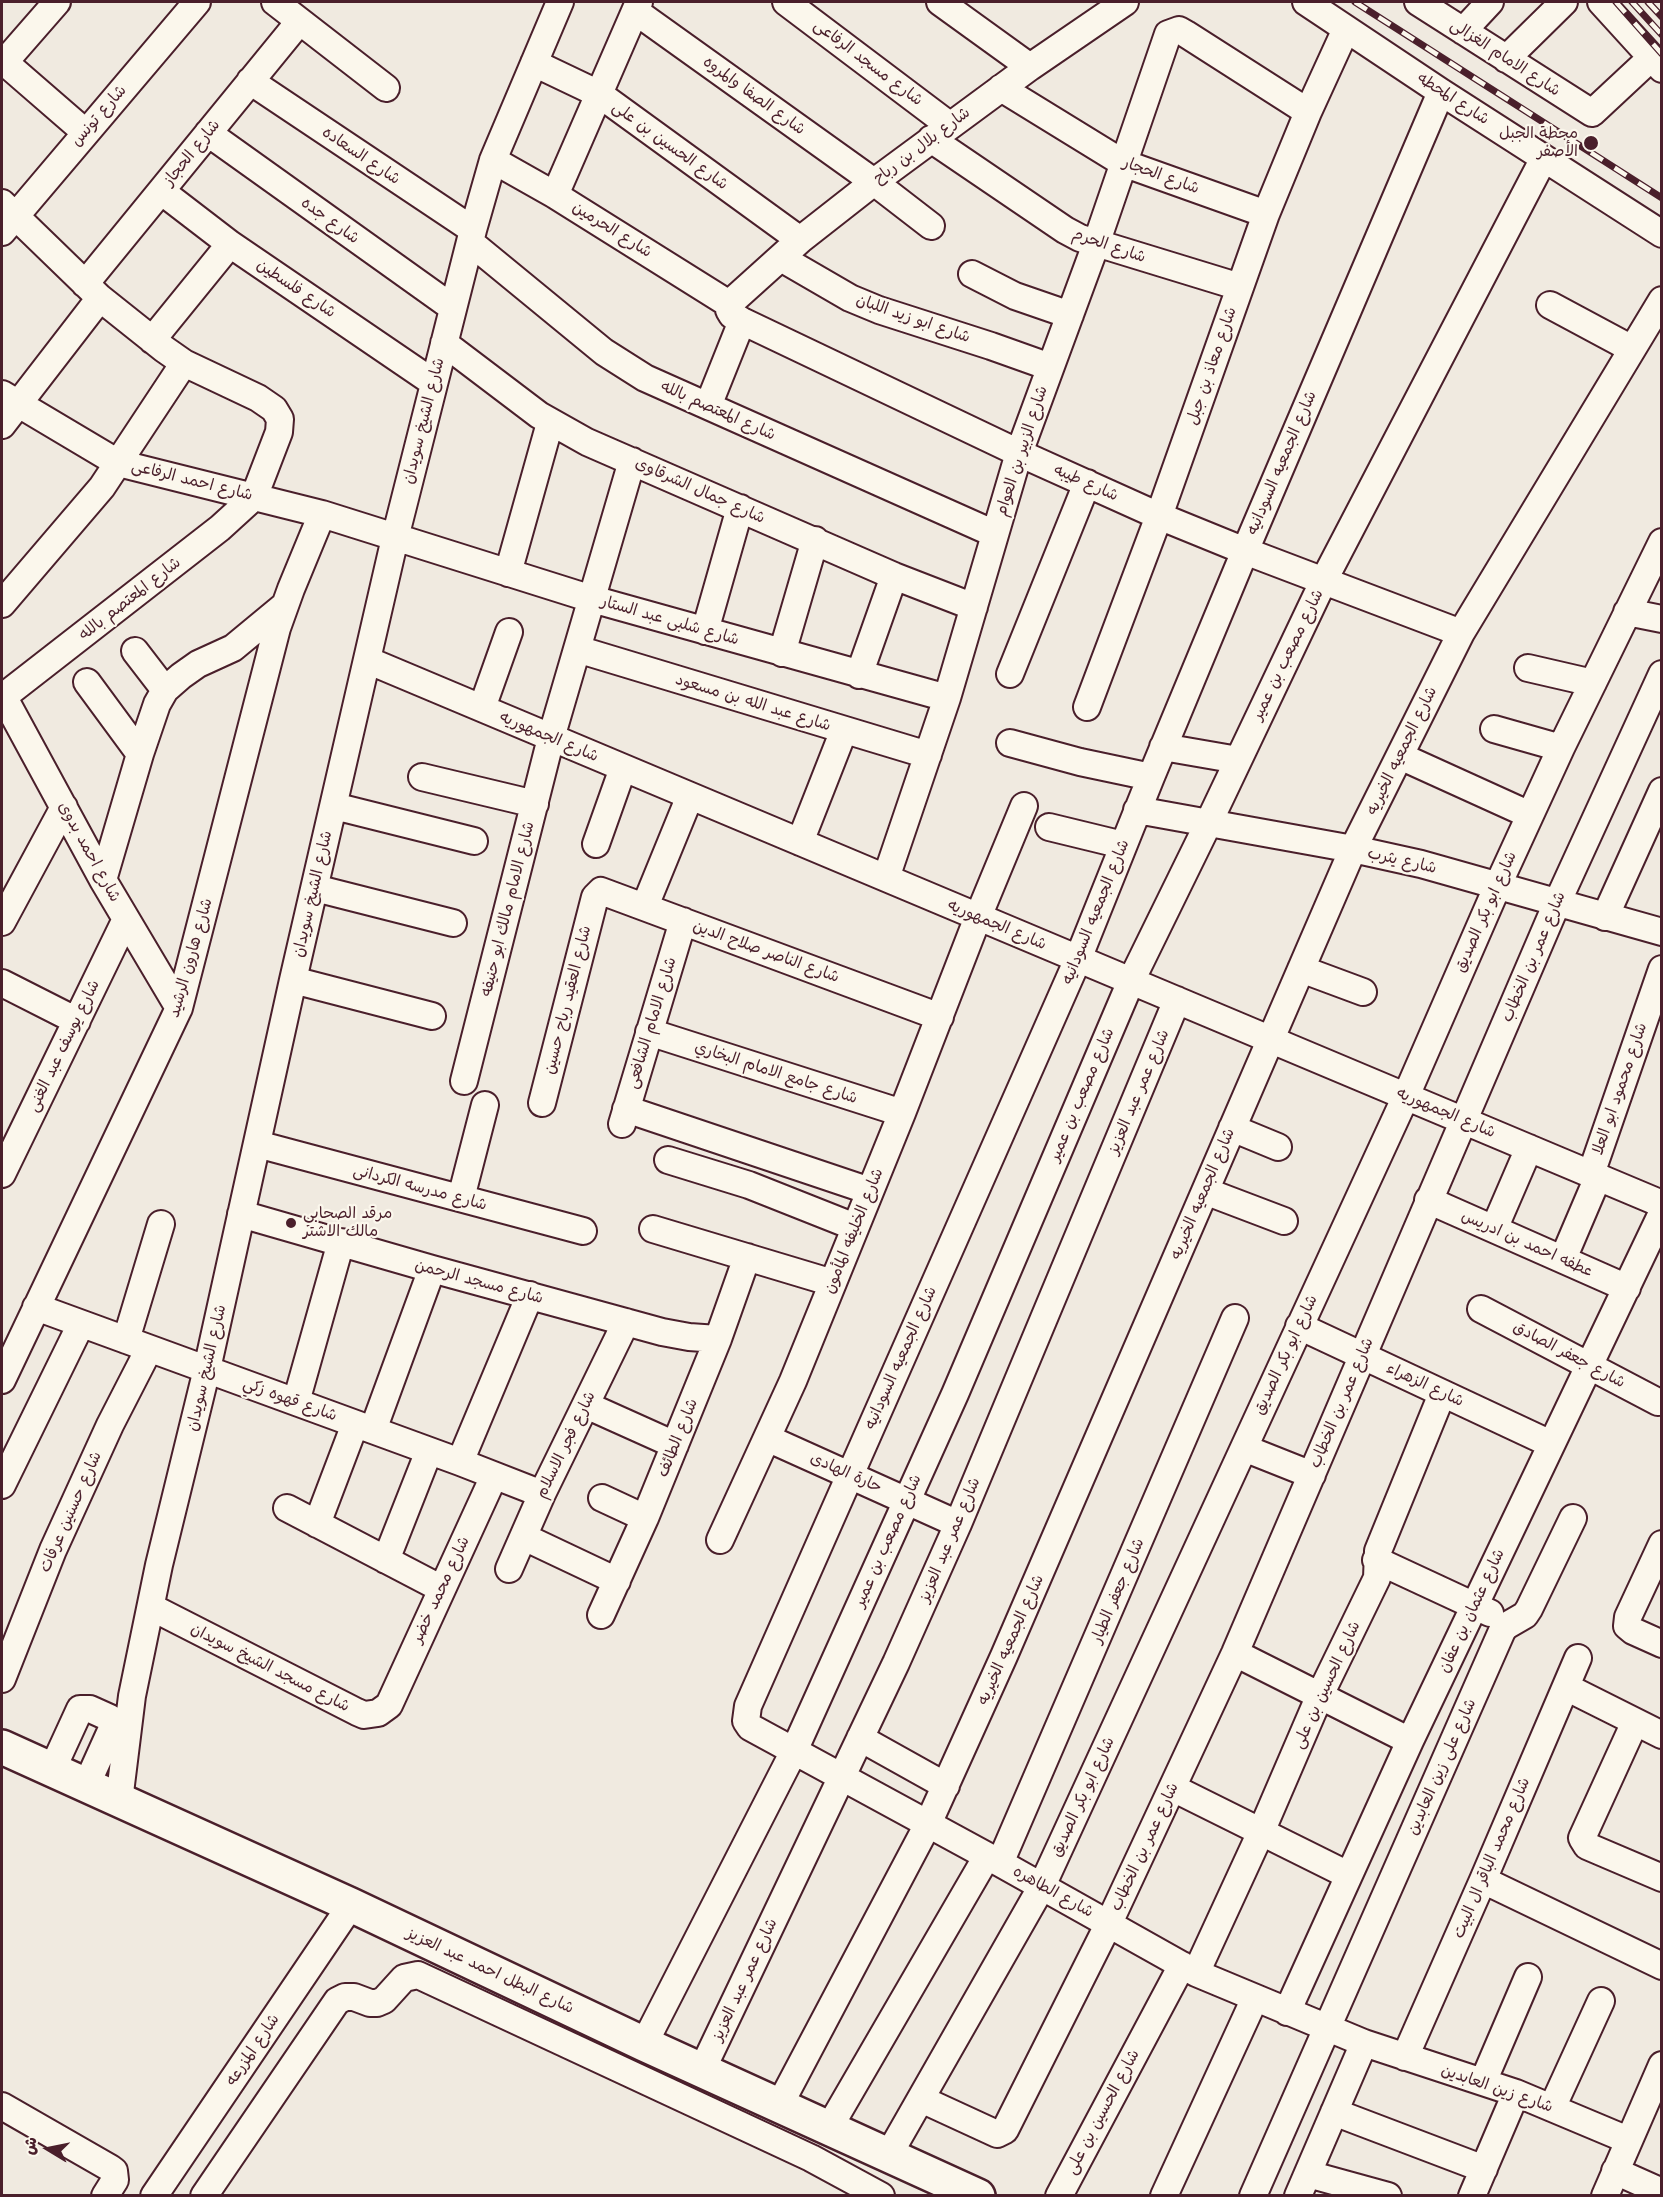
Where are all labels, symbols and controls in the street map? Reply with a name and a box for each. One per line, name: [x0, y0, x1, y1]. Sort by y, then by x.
street label: شارع الامام الغزالى: [1446, 15, 1564, 101]
street label: شارع مسجد الرفاعى: [810, 16, 926, 110]
street label: شارع الصفا والمروه: [699, 52, 809, 140]
street label: شارع المحطه: [1413, 69, 1493, 129]
street label: شارع تونس: [67, 81, 131, 151]
street label: شارع الحسين بن على: [608, 97, 732, 195]
street label: شارع بلال بن رباح: [870, 103, 974, 189]
street label: شارع الحجاز: [159, 116, 225, 190]
street label: شارع السعاده: [318, 123, 404, 189]
place label: محطة الجبل الأصفر: [1499, 124, 1578, 162]
marker: محطة الجبل الأصفر: [1582, 134, 1600, 152]
street label: شارع الحجار: [1120, 153, 1202, 199]
street label: شارع جده: [297, 193, 363, 249]
street label: شارع الحرمين: [569, 198, 655, 262]
street label: شارع الحرم: [1070, 224, 1148, 268]
street label: شارع فلسطين: [253, 255, 339, 323]
street label: شارع ابو زيد اللبان: [853, 290, 973, 348]
street label: شارع معاذ بن جبل: [1183, 304, 1241, 428]
street label: شارع الشيخ سويدان: [399, 356, 449, 486]
street label: شارع المعتصم بالله: [657, 377, 779, 445]
street label: شارع الزبير بن العوام: [992, 383, 1052, 519]
street label: شارع الجمعيه السودانيه: [1243, 388, 1321, 538]
street label: شارع جمال الشرقاوى: [632, 454, 768, 528]
street label: شارع احمد الرفاعى: [129, 457, 255, 505]
street label: شارع طيبه: [1051, 460, 1121, 506]
street label: شارع المعتصم بالله: [75, 553, 185, 645]
street label: شارع مصعب بن عمير: [1248, 586, 1328, 724]
street label: شارع شلبى عبد الستار: [599, 592, 741, 650]
street label: شارع عبد الله بن مسعود: [673, 670, 833, 736]
street label: شارع الجمعيه الخيريه: [1363, 684, 1441, 818]
street label: شارع الجمهوريه: [497, 708, 601, 766]
street label: شارع احمد بدوى: [54, 799, 124, 905]
street label: شارع الامام مالك ابو حنيفه: [477, 820, 539, 998]
street label: شارع الشيخ سويدان: [289, 829, 337, 959]
street label: شارع الجمعيه السودانيه: [1058, 837, 1134, 987]
street label: شارع يثرب: [1366, 844, 1438, 878]
street label: شارع ابو بكر الصديق: [1451, 849, 1521, 975]
street label: شارع عمر بن الخطاب: [1498, 889, 1570, 1025]
street label: شارع هارون الرشيد: [165, 896, 217, 1020]
street label: شارع الجمهوريه: [945, 896, 1049, 954]
street label: شارع الناصر صلاح الدين: [690, 917, 842, 987]
street label: شارع العقيد رباح حسين: [540, 924, 596, 1076]
street label: شارع الامام الشافعى: [623, 955, 681, 1091]
street label: شارع يوسف عبد الغنى: [24, 977, 104, 1115]
street label: شارع محمود ابو العلا: [1588, 1020, 1652, 1158]
street label: شارع مصعب بن عمير: [1045, 1025, 1119, 1165]
street label: شارع عمر عبد العزيز: [1104, 1027, 1174, 1157]
street label: شارع جامع الامام البخاري: [692, 1038, 860, 1108]
street label: شارع الجمهوريه: [1394, 1084, 1498, 1142]
street label: شارع الجمعيه الخيريه: [1167, 1125, 1239, 1263]
street label: شارع مدرسه الكردانى: [351, 1161, 489, 1215]
street label: شارع الخليفه المأمون: [820, 1166, 888, 1296]
place label: مرقد الصحابي مالك الاشتر: [303, 1204, 392, 1242]
street label: عطفه احمد بن ادريس: [1458, 1206, 1596, 1282]
marker: مرقد الصحابي مالك الاشتر: [284, 1216, 298, 1230]
street label: شارع مسجد الرحمن: [413, 1256, 545, 1308]
street label: شارع الجمعيه السودانيه: [861, 1284, 941, 1432]
street label: شارع ابو بكر الصديق: [1250, 1292, 1322, 1418]
street label: شارع الشيخ سويدان: [183, 1303, 231, 1433]
street label: شارع جعفر الصادق: [1510, 1317, 1628, 1393]
street label: شارع عمر بن الخطاب: [1306, 1335, 1378, 1471]
street label: شارع الزهراء: [1383, 1359, 1467, 1411]
street label: شارع قهوه زكي: [240, 1374, 340, 1426]
street label: شارع فجر الاسلام: [532, 1388, 600, 1502]
street label: شارع الطائف: [654, 1396, 702, 1480]
street label: شارع حسنين عرفات: [36, 1448, 106, 1576]
street label: حارة الهادى: [807, 1449, 885, 1497]
street label: شارع مصعب بن عمير: [850, 1472, 926, 1610]
street label: شارع عمر عبد العزيز: [915, 1475, 985, 1605]
street label: شارع محمد خضر: [408, 1533, 474, 1647]
street label: شارع جعفر الطيار: [1087, 1536, 1149, 1646]
street label: شارع عثمان بن عفان: [1435, 1546, 1509, 1676]
street label: شارع الجمعيه الخيريه: [974, 1572, 1048, 1708]
street label: شارع الحسين بن على: [1289, 1618, 1365, 1752]
street label: شارع مسجد الشيخ سويدان: [187, 1619, 353, 1717]
street label: شارع على زين العابدين: [1403, 1696, 1481, 1838]
street label: شارع ابو بكر الصديق: [1047, 1734, 1119, 1860]
street label: شارع محمد الباقر ال البيت: [1449, 1775, 1535, 1941]
street label: شارع عمر بن الخطاب: [1107, 1780, 1183, 1914]
street label: شارع الطاهره: [1009, 1862, 1097, 1922]
street label: شارع عمر عبد العزيز: [708, 1915, 782, 2045]
street label: شارع البطل احمد عبد العزيز: [403, 1924, 577, 2018]
street label: شارع المزرعه: [222, 2010, 284, 2090]
street label: شارع الحسين بن على: [1062, 2046, 1144, 2178]
street label: شارع زين العابدين: [1438, 2061, 1556, 2117]
north arrow: [18, 2119, 78, 2179]
text: ش: [18, 2135, 42, 2156]

